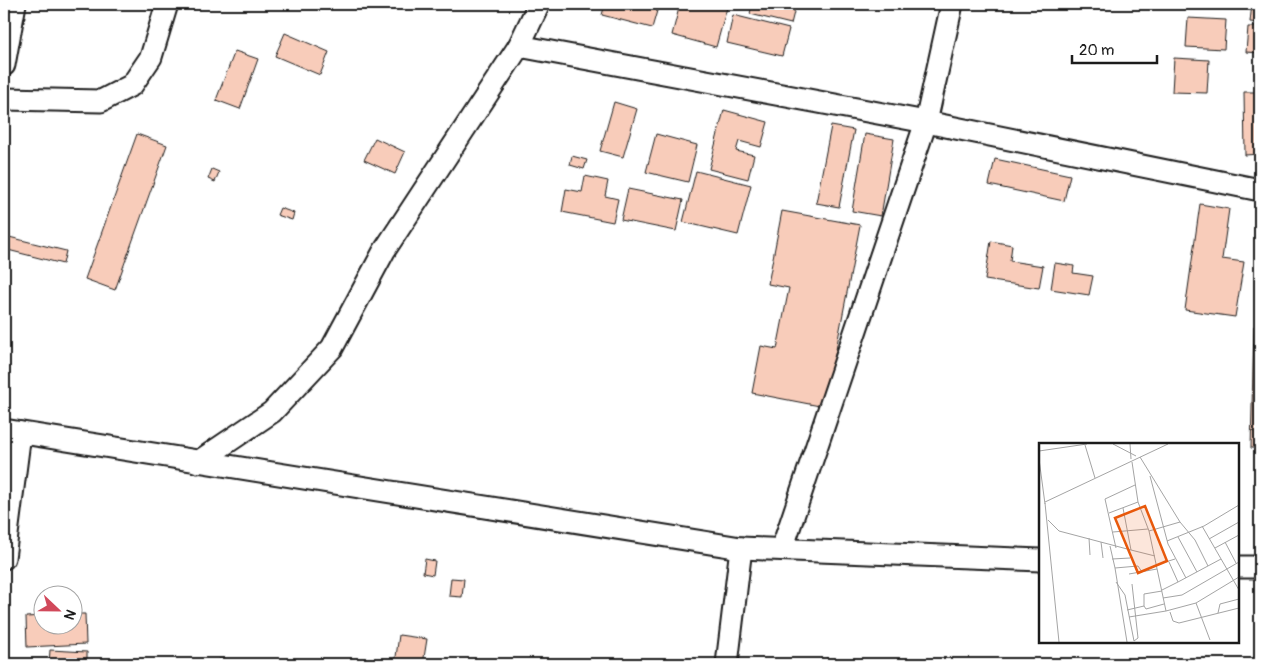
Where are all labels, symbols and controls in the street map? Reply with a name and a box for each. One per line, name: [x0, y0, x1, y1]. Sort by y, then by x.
scale bar: [1072, 32, 1156, 64]
text: 20 m: [1079, 41, 1114, 60]
inset map: [1039, 443, 1239, 643]
north arrow: [32, 586, 82, 636]
text: N: [60, 607, 79, 622]

